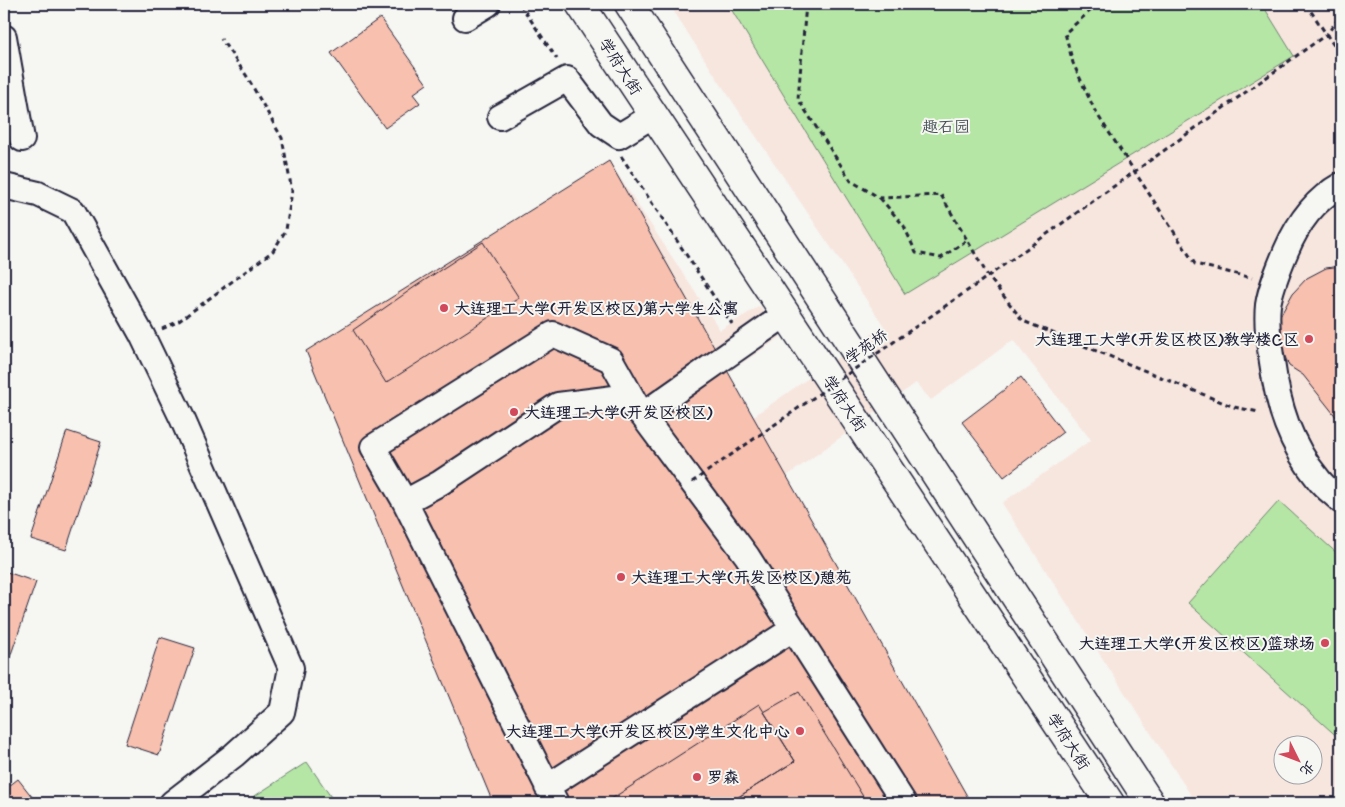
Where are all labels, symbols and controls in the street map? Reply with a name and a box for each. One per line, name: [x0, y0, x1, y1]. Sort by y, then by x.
street label: 学府大街: [594, 34, 646, 99]
park label: 趣石园: [922, 117, 970, 138]
place label: 大连理工大学(开发区校区)第六学生公寓: [454, 299, 739, 320]
marker: 大连理工大学(开发区校区)第六学生公寓: [438, 302, 450, 314]
street label: 学苑桥: [841, 325, 893, 370]
place label: 大连理工大学(开发区校区)教学楼C区: [1035, 330, 1299, 351]
marker: 大连理工大学(开发区校区)教学楼C区: [1303, 333, 1315, 345]
street label: 学府大街: [817, 371, 870, 436]
place label: 大连理工大学(开发区校区): [524, 403, 713, 424]
marker: 大连理工大学(开发区校区): [508, 406, 520, 418]
place label: 大连理工大学(开发区校区)憩苑: [631, 568, 852, 589]
marker: 大连理工大学(开发区校区)憩苑: [615, 571, 627, 583]
place label: 大连理工大学(开发区校区)篮球场: [1078, 634, 1315, 655]
marker: 大连理工大学(开发区校区)篮球场: [1319, 637, 1331, 649]
street label: 学府大街: [1042, 709, 1094, 774]
place label: 大连理工大学(开发区校区)学生文化中心: [505, 722, 790, 743]
marker: 大连理工大学(开发区校区)学生文化中心: [794, 725, 806, 737]
north arrow: [1272, 734, 1322, 784]
text: 北: [1296, 757, 1318, 779]
place label: 罗森: [707, 768, 739, 789]
marker: 罗森: [691, 771, 703, 783]

